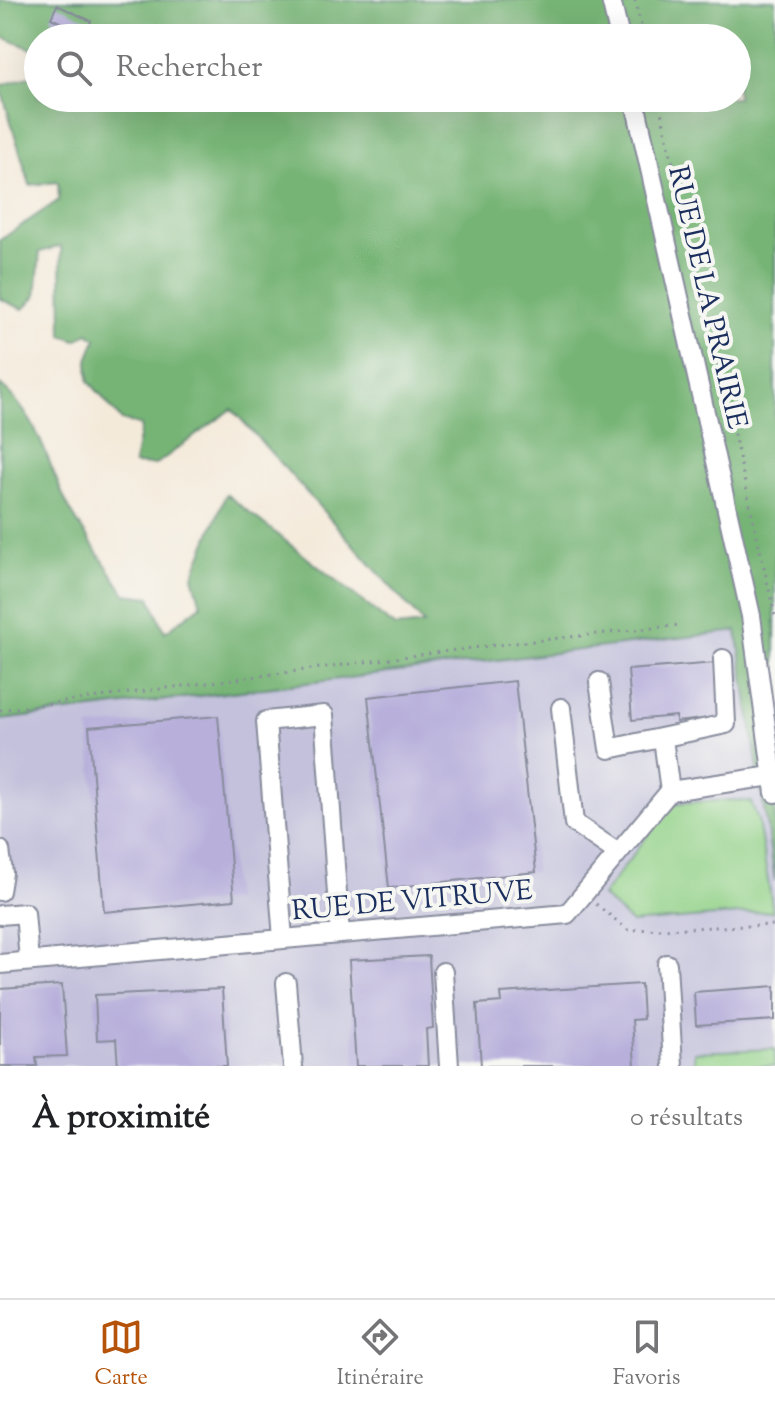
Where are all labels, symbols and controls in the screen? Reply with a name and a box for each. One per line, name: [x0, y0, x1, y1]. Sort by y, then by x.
search box: [24, 24, 751, 112]
icon: search: [52, 46, 96, 90]
text: Rechercher: [116, 47, 263, 90]
street label: RUE DE LA PRAIRIE: [656, 162, 756, 433]
street label: RUE DE VITRUVE: [290, 872, 534, 932]
text: À proximité: [32, 1094, 210, 1143]
text: 0 résultats: [630, 1100, 743, 1137]
tab: Carte: [94, 1315, 148, 1395]
tab: Itinéraire: [337, 1315, 424, 1395]
tab: Favoris: [613, 1315, 680, 1395]

